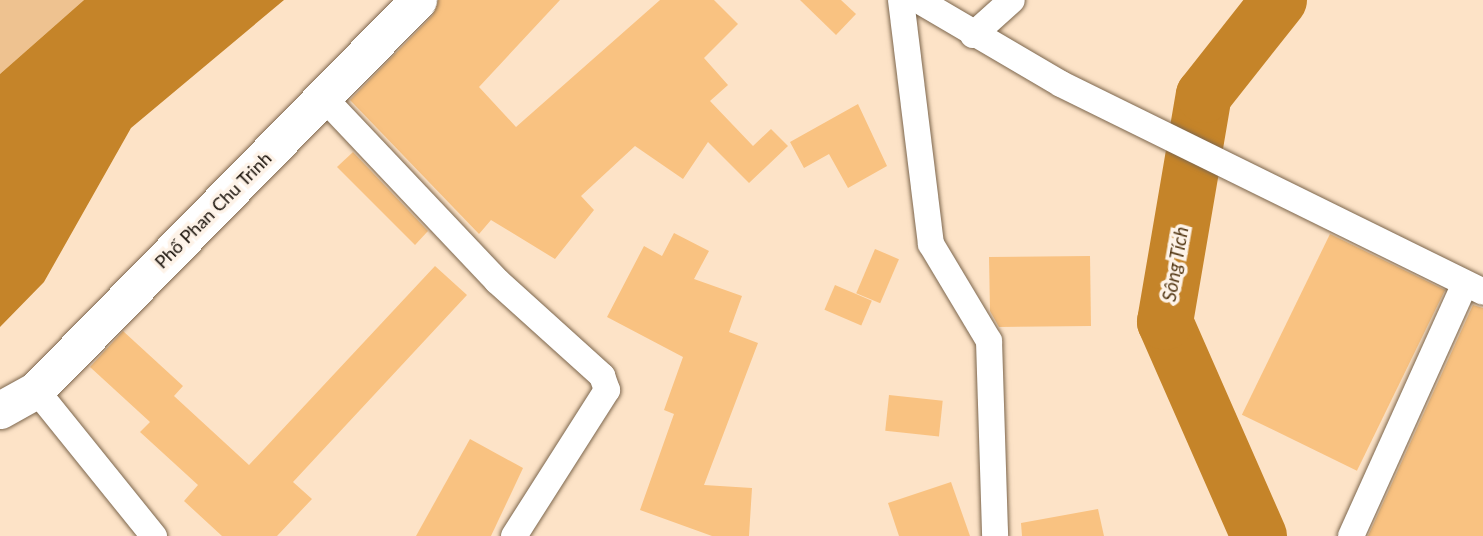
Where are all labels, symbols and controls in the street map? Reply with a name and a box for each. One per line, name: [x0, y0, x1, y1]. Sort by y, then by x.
street label: Phố Phan Chu Trinh: [150, 147, 276, 273]
water label: Sông Tích: [1157, 225, 1193, 303]

